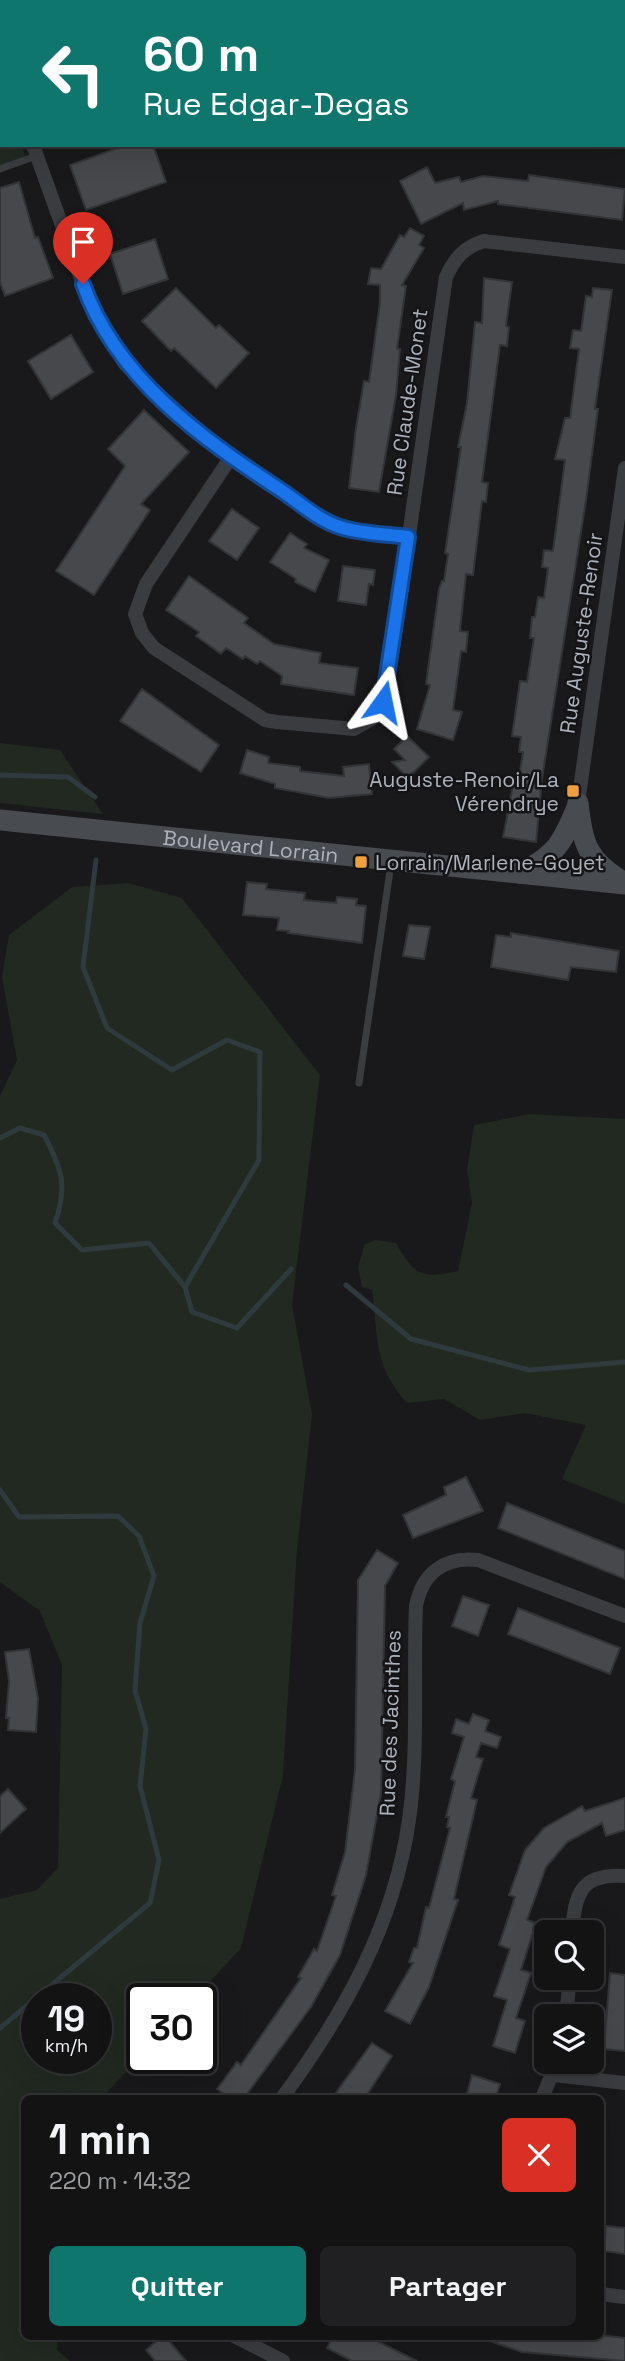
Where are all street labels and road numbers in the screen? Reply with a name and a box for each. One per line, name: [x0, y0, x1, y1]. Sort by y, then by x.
street label: Rue Claude-Monet: [381, 307, 433, 497]
street label: Rue Auguste-Renoir: [554, 531, 608, 735]
street label: Boulevard Lorrain: [162, 823, 340, 868]
street label: Rue des Jacinthes: [373, 1629, 407, 1817]

